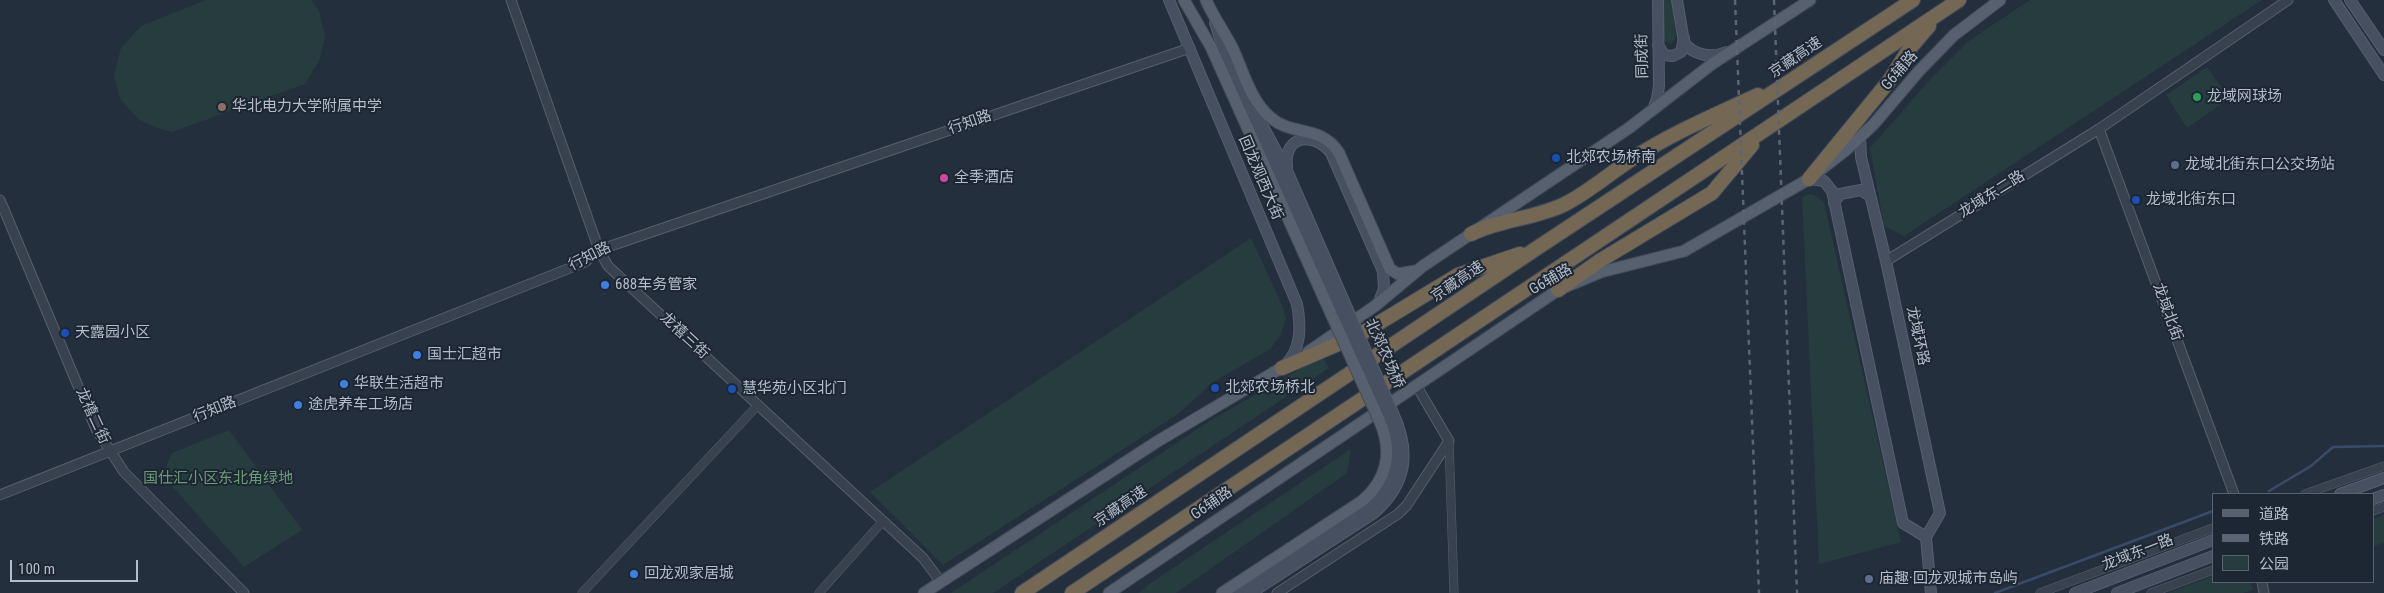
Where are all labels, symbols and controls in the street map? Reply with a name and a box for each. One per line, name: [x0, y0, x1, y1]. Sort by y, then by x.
street label: 同成街: [1634, 33, 1652, 79]
street label: 京藏高速: [1766, 34, 1826, 82]
street label: G6辅路: [1878, 48, 1922, 94]
place label: 龙域网球场: [2207, 88, 2282, 106]
marker: 龙域网球场: [2191, 91, 2203, 103]
place label: 华北电力大学附属中学: [232, 98, 382, 116]
marker: 华北电力大学附属中学: [216, 101, 228, 113]
street label: 行知路: [946, 107, 994, 139]
street label: 回龙观西大街: [1234, 133, 1286, 223]
place label: 北郊农场桥南: [1566, 149, 1656, 167]
marker: 北郊农场桥南: [1550, 152, 1562, 164]
place label: 龙域北街东口公交场站: [2185, 156, 2335, 174]
marker: 龙域北街东口公交场站: [2169, 159, 2181, 171]
street label: 龙域东二路: [1955, 167, 2029, 223]
place label: 全季酒店: [954, 169, 1014, 187]
marker: 全季酒店: [938, 172, 950, 184]
place label: 龙域北街东口: [2146, 191, 2236, 209]
marker: 龙域北街东口: [2130, 194, 2142, 206]
street label: 行知路: [566, 239, 614, 275]
street label: 京藏高速: [1428, 258, 1488, 306]
street label: G6辅路: [1526, 261, 1576, 299]
place label: 688车务管家: [615, 276, 697, 294]
marker: 688车务管家: [599, 279, 611, 291]
street label: 龙域北街: [2148, 281, 2186, 343]
street label: 龙域环路: [1902, 305, 1932, 367]
street label: 龙禧三街: [656, 309, 712, 363]
street label: 北郊农场桥: [1361, 316, 1407, 392]
place label: 天露园小区: [75, 324, 150, 342]
marker: 天露园小区: [59, 327, 71, 339]
place label: 国士汇超市: [427, 346, 502, 364]
marker: 国士汇超市: [411, 349, 423, 361]
place label: 华联生活超市: [354, 375, 444, 393]
marker: 华联生活超市: [338, 378, 350, 390]
place label: 北郊农场桥北: [1225, 379, 1315, 397]
place label: 慧华苑小区北门: [742, 380, 847, 398]
marker: 北郊农场桥北: [1209, 382, 1221, 394]
marker: 慧华苑小区北门: [726, 383, 738, 395]
street label: 龙禧二街: [71, 385, 113, 447]
street label: 行知路: [191, 393, 239, 427]
place label: 途虎养车工场店: [308, 396, 413, 414]
marker: 途虎养车工场店: [292, 399, 304, 411]
park label: 国仕汇小区东北角绿地: [143, 470, 293, 488]
street label: 京藏高速: [1091, 483, 1151, 531]
street label: G6辅路: [1188, 484, 1236, 524]
legend: [2212, 493, 2374, 583]
text: 道路: [2259, 505, 2289, 523]
text: 铁路: [2259, 530, 2289, 548]
street label: 龙域东一路: [2100, 531, 2176, 575]
scale bar: [12, 550, 140, 582]
text: 公园: [2259, 555, 2289, 573]
text: 100 m: [18, 560, 55, 578]
place label: 回龙观家居城: [644, 565, 734, 583]
marker: 回龙观家居城: [628, 568, 640, 580]
place label: 庙趣·回龙观城市岛屿: [1879, 570, 2018, 588]
marker: 庙趣·回龙观城市岛屿: [1863, 573, 1875, 585]

